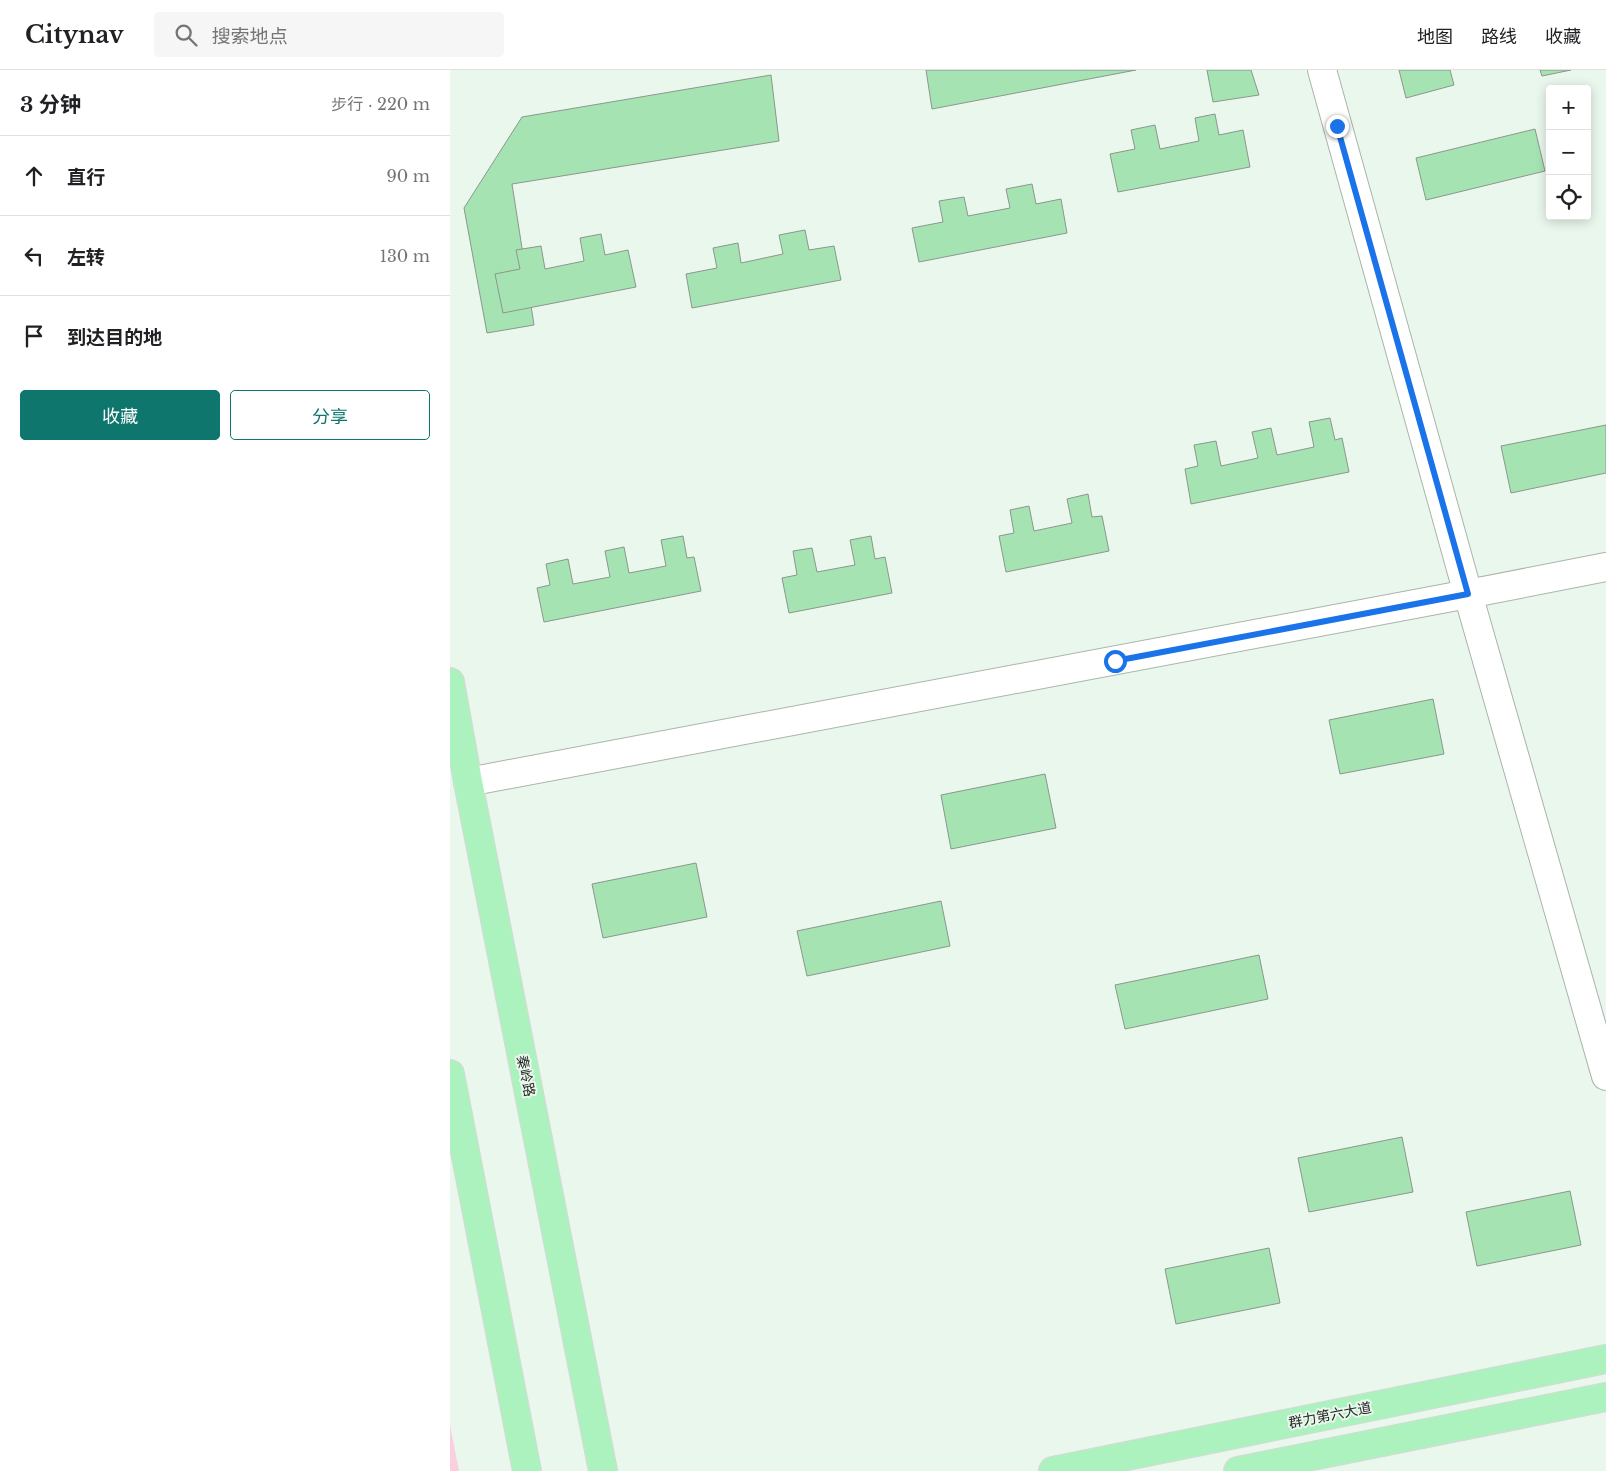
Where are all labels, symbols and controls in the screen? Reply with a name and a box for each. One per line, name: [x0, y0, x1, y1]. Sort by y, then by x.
search box: [154, 12, 504, 57]
text: Citynav: [25, 20, 124, 49]
icon: search: [172, 21, 200, 49]
text: 搜索地点: [212, 25, 288, 48]
text: 地图: [1417, 26, 1453, 48]
text: 路线: [1481, 26, 1517, 48]
text: 收藏: [1545, 26, 1581, 48]
map controls: [1546, 85, 1591, 220]
button: +: [1546, 85, 1591, 130]
text: 3 分钟: [20, 92, 81, 118]
text: 步行 · 220 m: [331, 94, 430, 114]
route end: [1326, 115, 1349, 138]
button: −: [1546, 130, 1591, 175]
icon: ahead: [20, 162, 48, 190]
text: 直行: [67, 166, 105, 189]
text: 90 m: [387, 166, 430, 186]
button: locate: [1546, 175, 1591, 220]
icon: left: [20, 242, 48, 270]
text: 左转: [67, 246, 105, 269]
text: 130 m: [380, 246, 430, 266]
icon: arrive: [20, 322, 48, 350]
text: 到达目的地: [67, 326, 162, 349]
button: 收藏: [20, 390, 220, 440]
button: 分享: [230, 390, 430, 440]
route start: [1104, 650, 1127, 673]
street label: 秦岭路: [513, 1054, 539, 1098]
street label: 群力第六大道: [1287, 1398, 1373, 1432]

